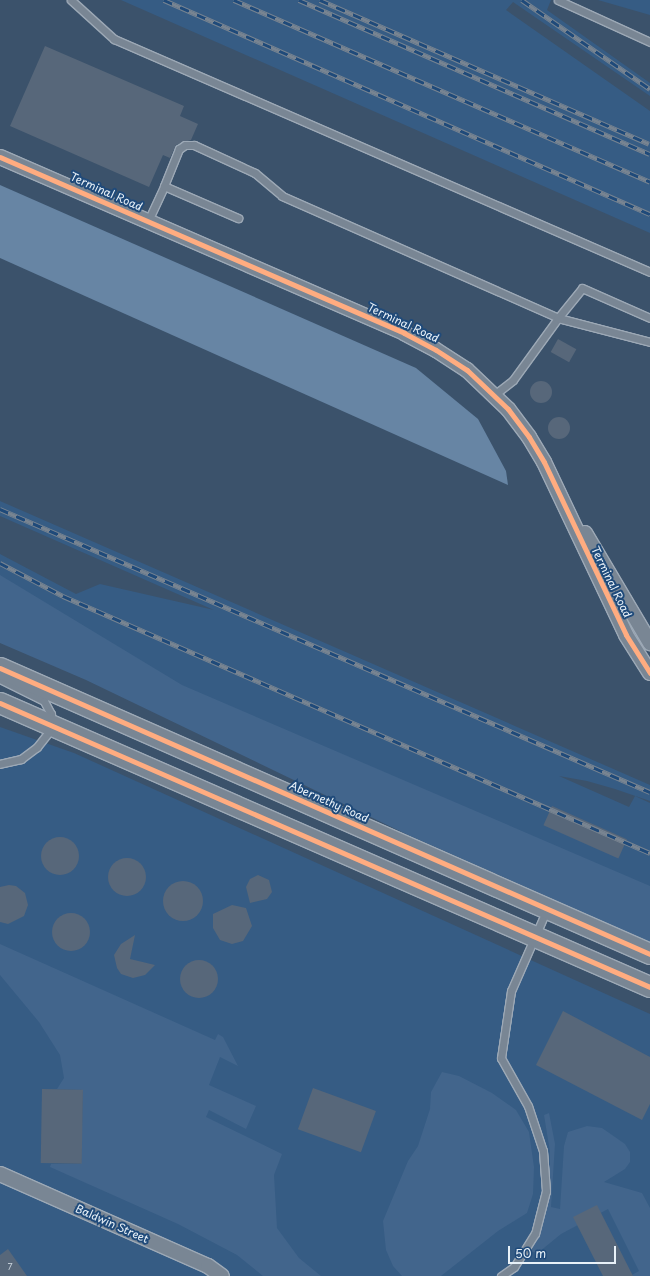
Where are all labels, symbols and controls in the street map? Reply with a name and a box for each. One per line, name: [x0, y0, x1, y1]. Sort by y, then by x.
street label: Terminal Road: [68, 170, 144, 214]
street label: Terminal Road: [365, 301, 441, 345]
street label: Terminal Road: [588, 544, 634, 620]
street label: Abernethy Road: [287, 778, 371, 826]
street label: Baldwin Street: [74, 1202, 150, 1246]
scale bar: [510, 1238, 618, 1264]
text: 50 m: [515, 1244, 546, 1262]
house number: 7: [7, 1261, 13, 1271]

